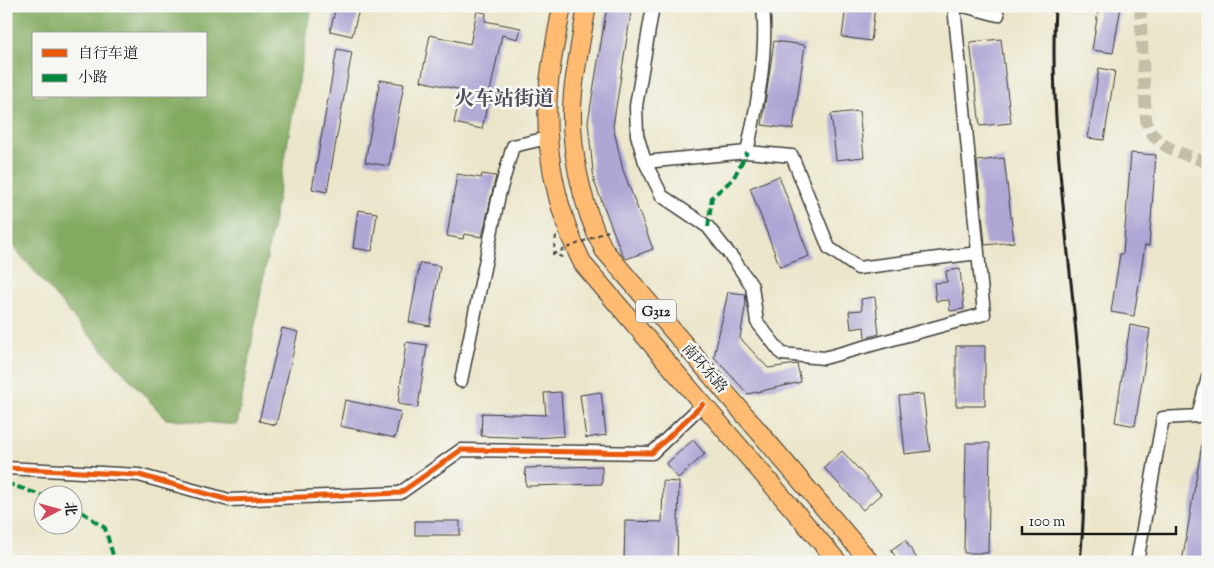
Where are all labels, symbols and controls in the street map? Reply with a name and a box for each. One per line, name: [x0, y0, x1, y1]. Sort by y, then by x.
legend: [32, 32, 208, 98]
text: 自行车道: [78, 44, 138, 65]
text: 小路: [78, 68, 108, 89]
district label: 火车站街道: [454, 86, 554, 115]
road number: G312: [636, 300, 676, 322]
street label: 南环东路: [676, 339, 731, 399]
north arrow: [32, 486, 82, 536]
text: 北: [58, 501, 80, 517]
scale bar: [1022, 503, 1175, 535]
text: 100 m: [1029, 512, 1066, 533]

